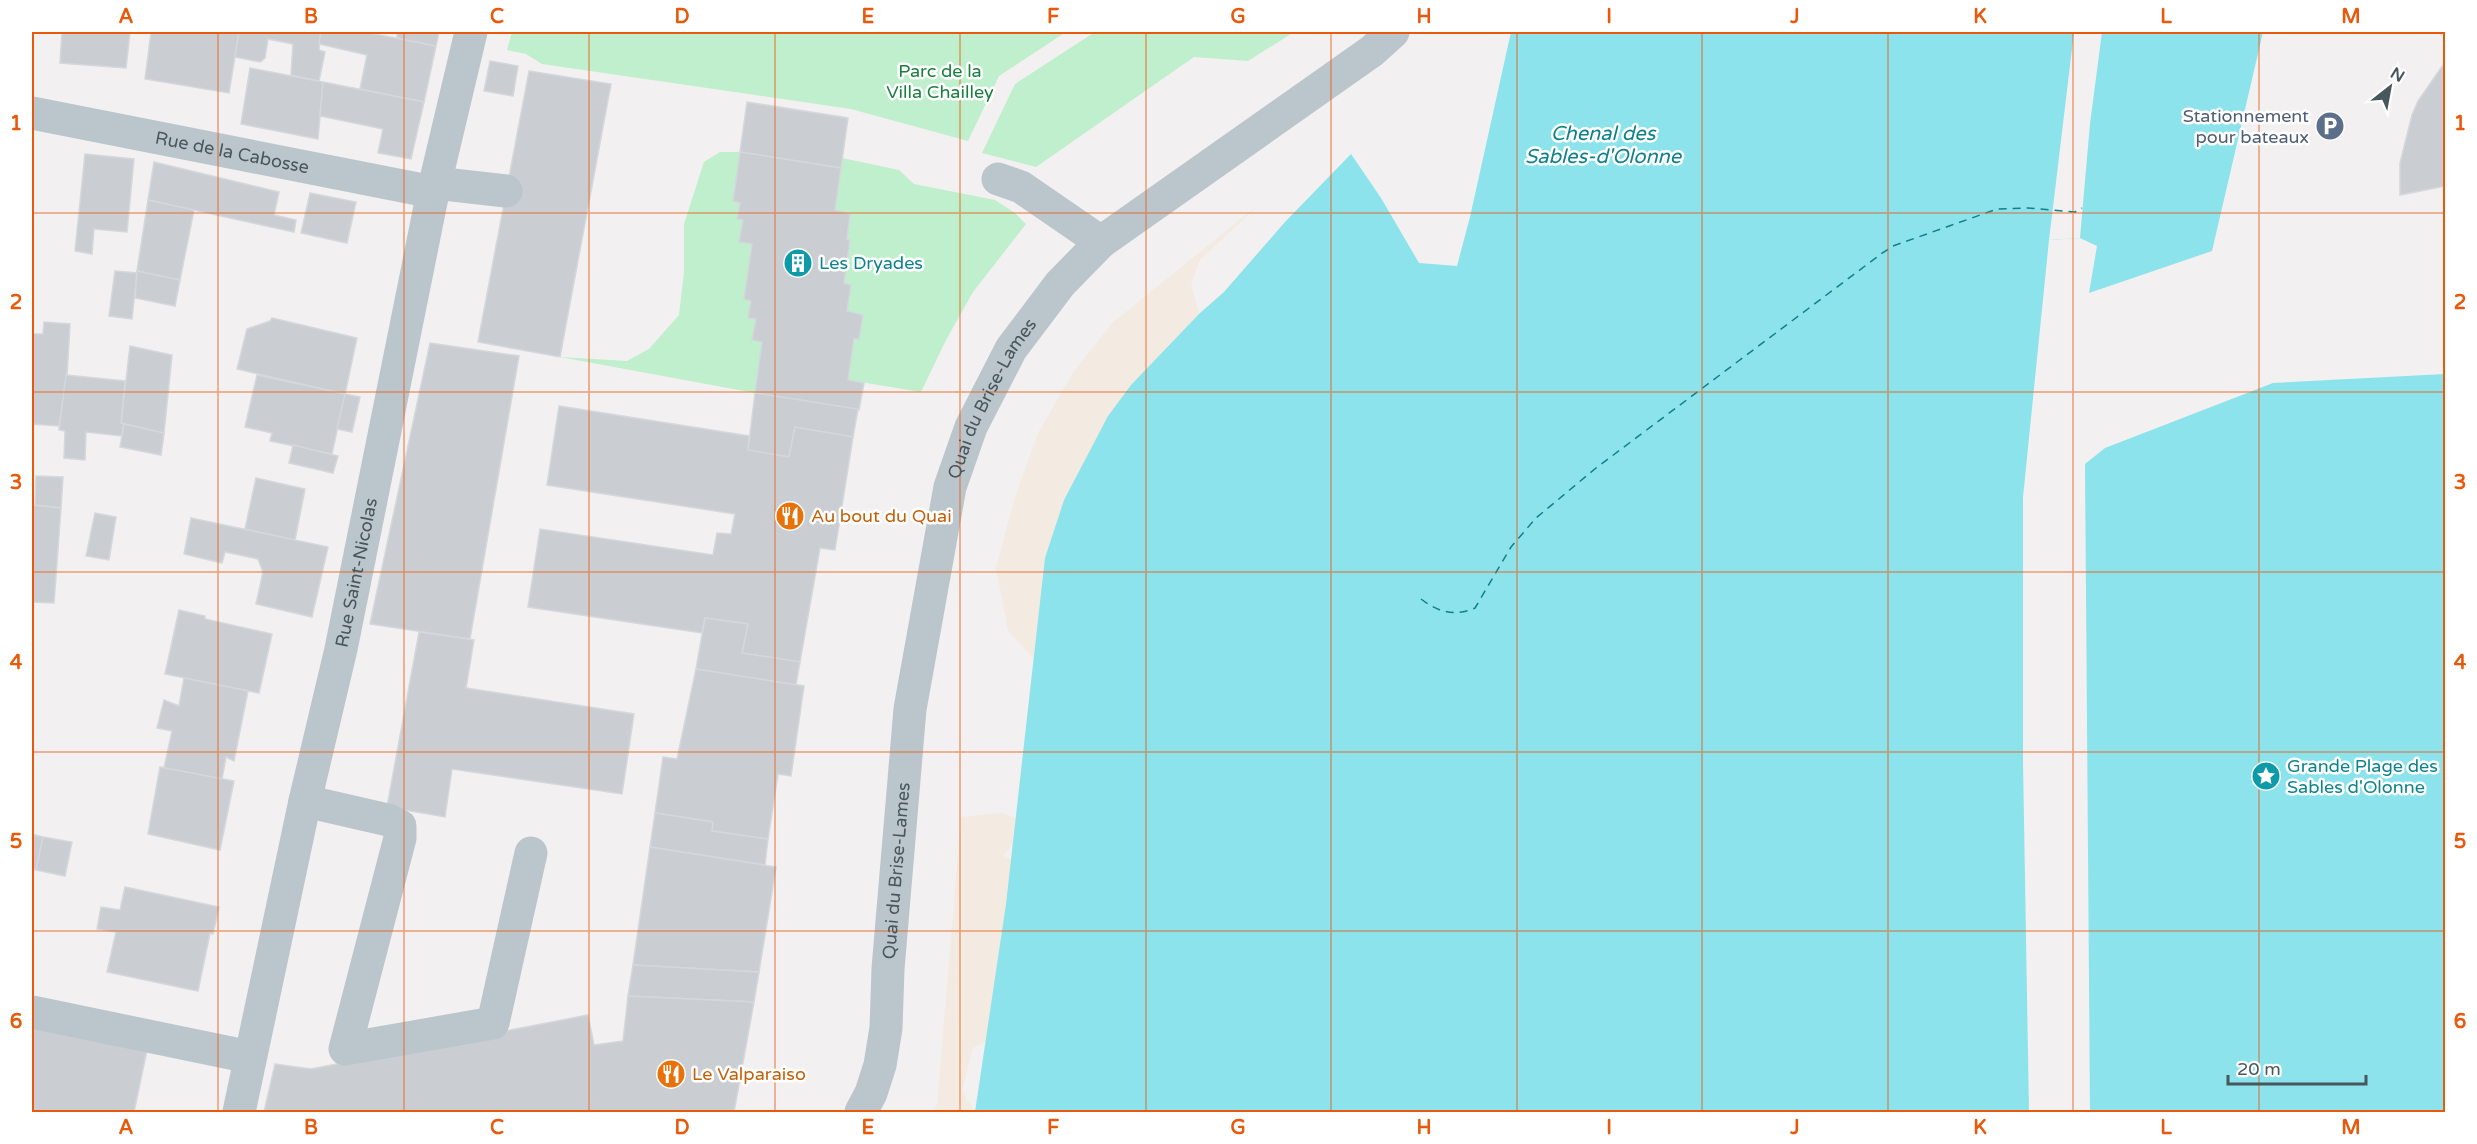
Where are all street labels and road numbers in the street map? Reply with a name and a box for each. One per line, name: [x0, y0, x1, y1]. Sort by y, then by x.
street label: Rue de la Cabosse: [153, 126, 311, 178]
street label: Quai du Brise-Lames: [943, 314, 1041, 482]
street label: Rue Saint-Nicolas: [331, 496, 382, 649]
street label: Quai du Brise-Lames: [878, 781, 915, 960]

